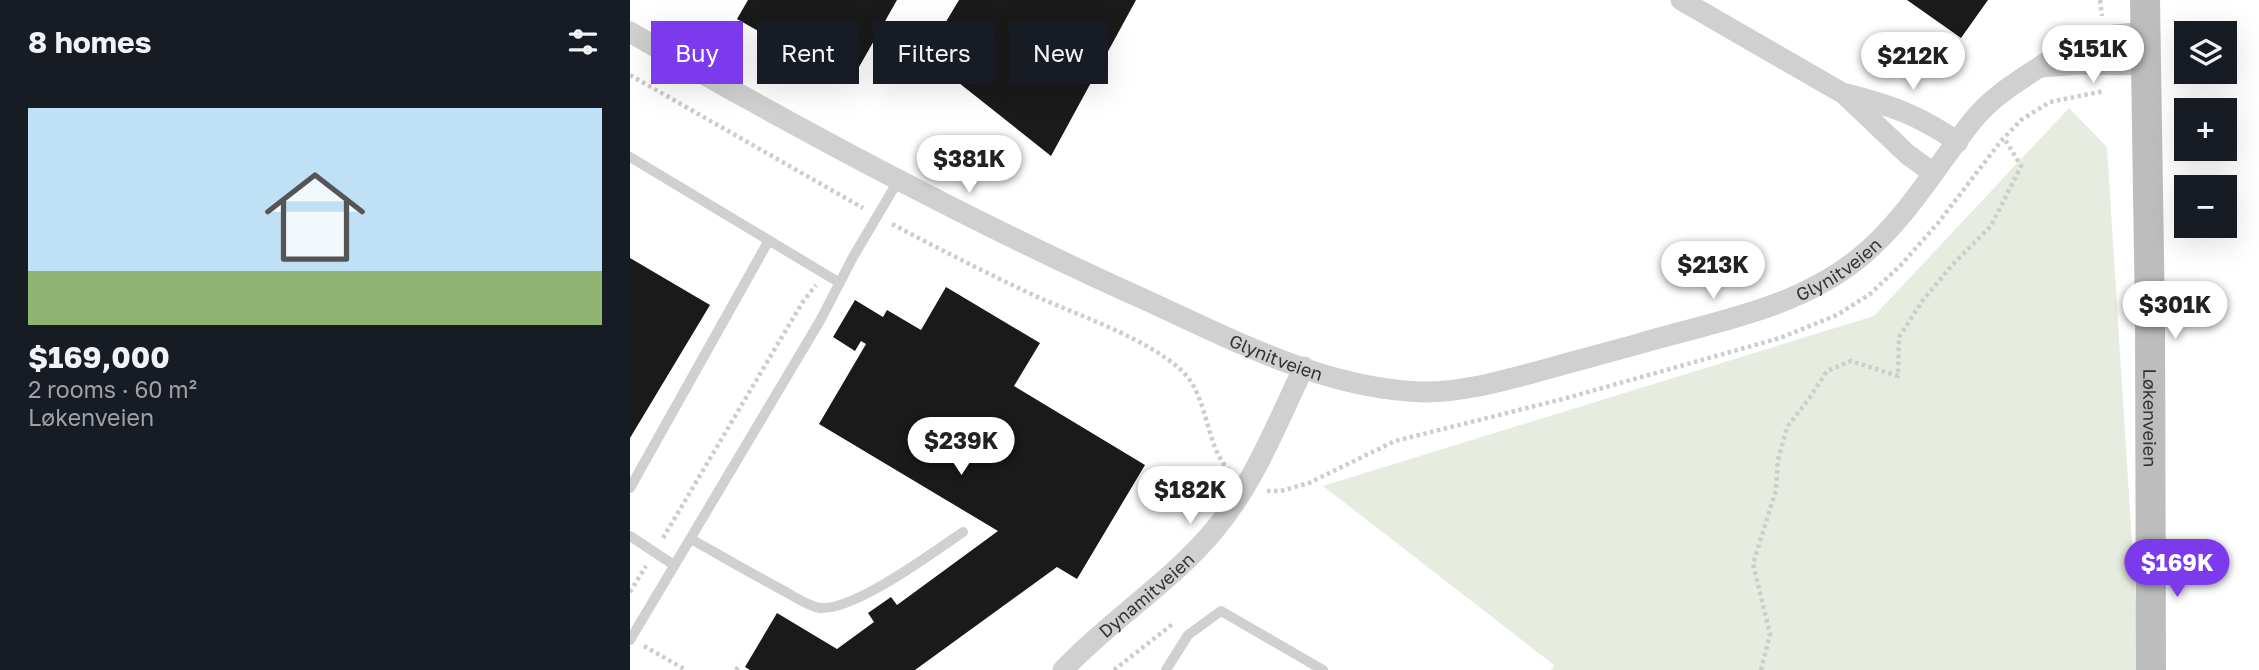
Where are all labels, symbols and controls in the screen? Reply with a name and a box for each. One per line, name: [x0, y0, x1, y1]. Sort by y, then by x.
chip: Buy: [651, 21, 743, 84]
chip: Rent: [757, 21, 859, 84]
chip: Filters: [873, 21, 995, 84]
chip: New: [1009, 21, 1108, 84]
map controls: [2174, 21, 2237, 238]
button: layers: [2174, 21, 2237, 84]
icon: filters: [564, 23, 602, 61]
text: 8 homes: [28, 24, 152, 60]
pin: $151K: [2044, 25, 2142, 85]
pin: $212K: [1864, 32, 1962, 92]
text: $151K: [2058, 34, 2128, 62]
text: $212K: [1877, 41, 1949, 69]
button: +: [2174, 98, 2237, 161]
pin: $381K: [920, 136, 1018, 195]
text: $381K: [933, 144, 1005, 172]
icon: home: [252, 154, 378, 280]
button: −: [2174, 175, 2237, 238]
street label: Glynitveien: [1792, 233, 1886, 305]
pin: $213K: [1664, 242, 1762, 301]
text: $213K: [1677, 250, 1749, 278]
pin: $301K: [2126, 282, 2224, 341]
text: $301K: [2139, 290, 2211, 318]
street label: Glynitveien: [1226, 329, 1325, 385]
text: $169,000: [28, 339, 170, 375]
street label: Løkenveien: [2139, 369, 2161, 467]
text: 2 rooms · 60 m²: [28, 375, 197, 403]
text: Løkenveien: [28, 403, 154, 431]
pin: $239K: [912, 418, 1010, 477]
text: $239K: [924, 426, 998, 454]
pin: $182K: [1141, 466, 1239, 526]
text: $182K: [1154, 475, 1226, 503]
pin: $169K: [2128, 540, 2226, 599]
street label: Dynamitveien: [1094, 548, 1198, 642]
text: $169K: [2140, 548, 2214, 576]

